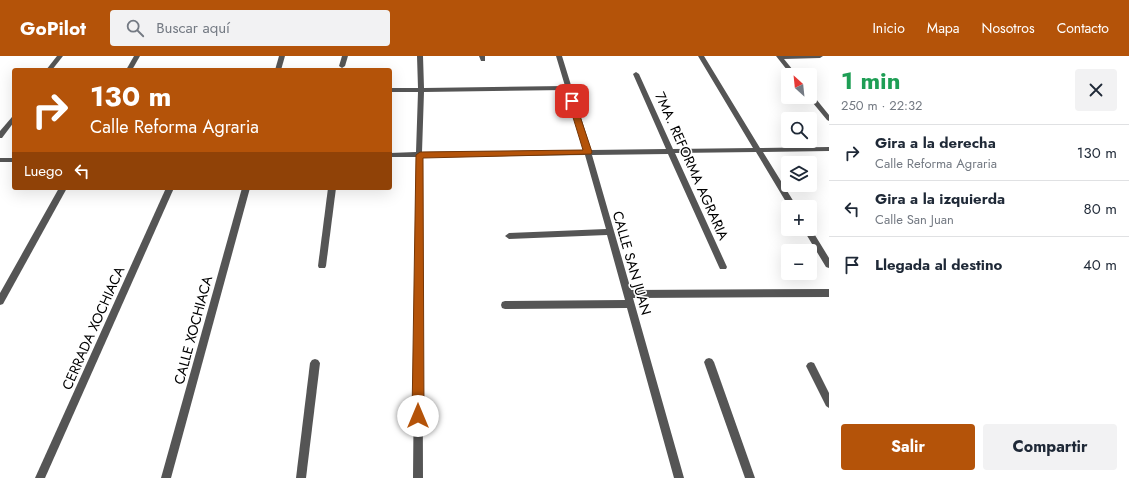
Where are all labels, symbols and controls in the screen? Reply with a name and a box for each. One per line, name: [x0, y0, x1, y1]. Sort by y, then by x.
search box: [110, 10, 390, 46]
text: GoPilot: [20, 15, 86, 42]
icon: search: [124, 17, 146, 39]
text: Buscar aquí: [156, 17, 230, 39]
text: Inicio: [872, 18, 905, 38]
text: Mapa: [927, 18, 960, 38]
text: Nosotros: [982, 18, 1035, 38]
text: Contacto: [1057, 18, 1109, 38]
text: 1 min: [841, 63, 901, 98]
north arrow: [781, 68, 817, 104]
map controls: [781, 68, 817, 280]
button: close: [1075, 69, 1117, 111]
text: 130 m: [90, 76, 172, 117]
icon: right: [24, 84, 76, 136]
pin: [555, 84, 589, 118]
street label: 7MA. REFORMA AGRARIA: [650, 89, 734, 244]
icon: arrive: [561, 90, 583, 112]
text: 250 m · 22:32: [841, 96, 922, 115]
button: search: [781, 112, 817, 148]
text: Calle Reforma Agraria: [90, 114, 259, 140]
text: Gira a la derecha: [875, 132, 996, 154]
icon: right: [841, 142, 863, 164]
text: 130 m: [1077, 142, 1117, 164]
text: Calle Reforma Agraria: [875, 154, 997, 173]
button: layers: [781, 156, 817, 192]
text: Luego: [24, 160, 63, 182]
icon: left: [71, 160, 93, 182]
text: Gira a la izquierda: [875, 188, 1005, 210]
icon: left: [841, 198, 863, 220]
text: 80 m: [1084, 198, 1117, 220]
button: +: [781, 200, 817, 236]
street label: CALLE SAN JUAN: [608, 209, 656, 317]
text: Calle San Juan: [875, 210, 954, 229]
button: −: [781, 244, 817, 280]
icon: arrive: [841, 254, 863, 276]
text: Llegada al destino: [875, 254, 1002, 276]
text: 40 m: [1083, 254, 1117, 276]
street label: CERRADA XOCHIACA: [57, 262, 130, 393]
street label: CALLE XOCHIACA: [169, 273, 217, 387]
position arrow: [397, 395, 439, 437]
button: Salir: [841, 424, 975, 470]
button: Compartir: [983, 424, 1117, 470]

